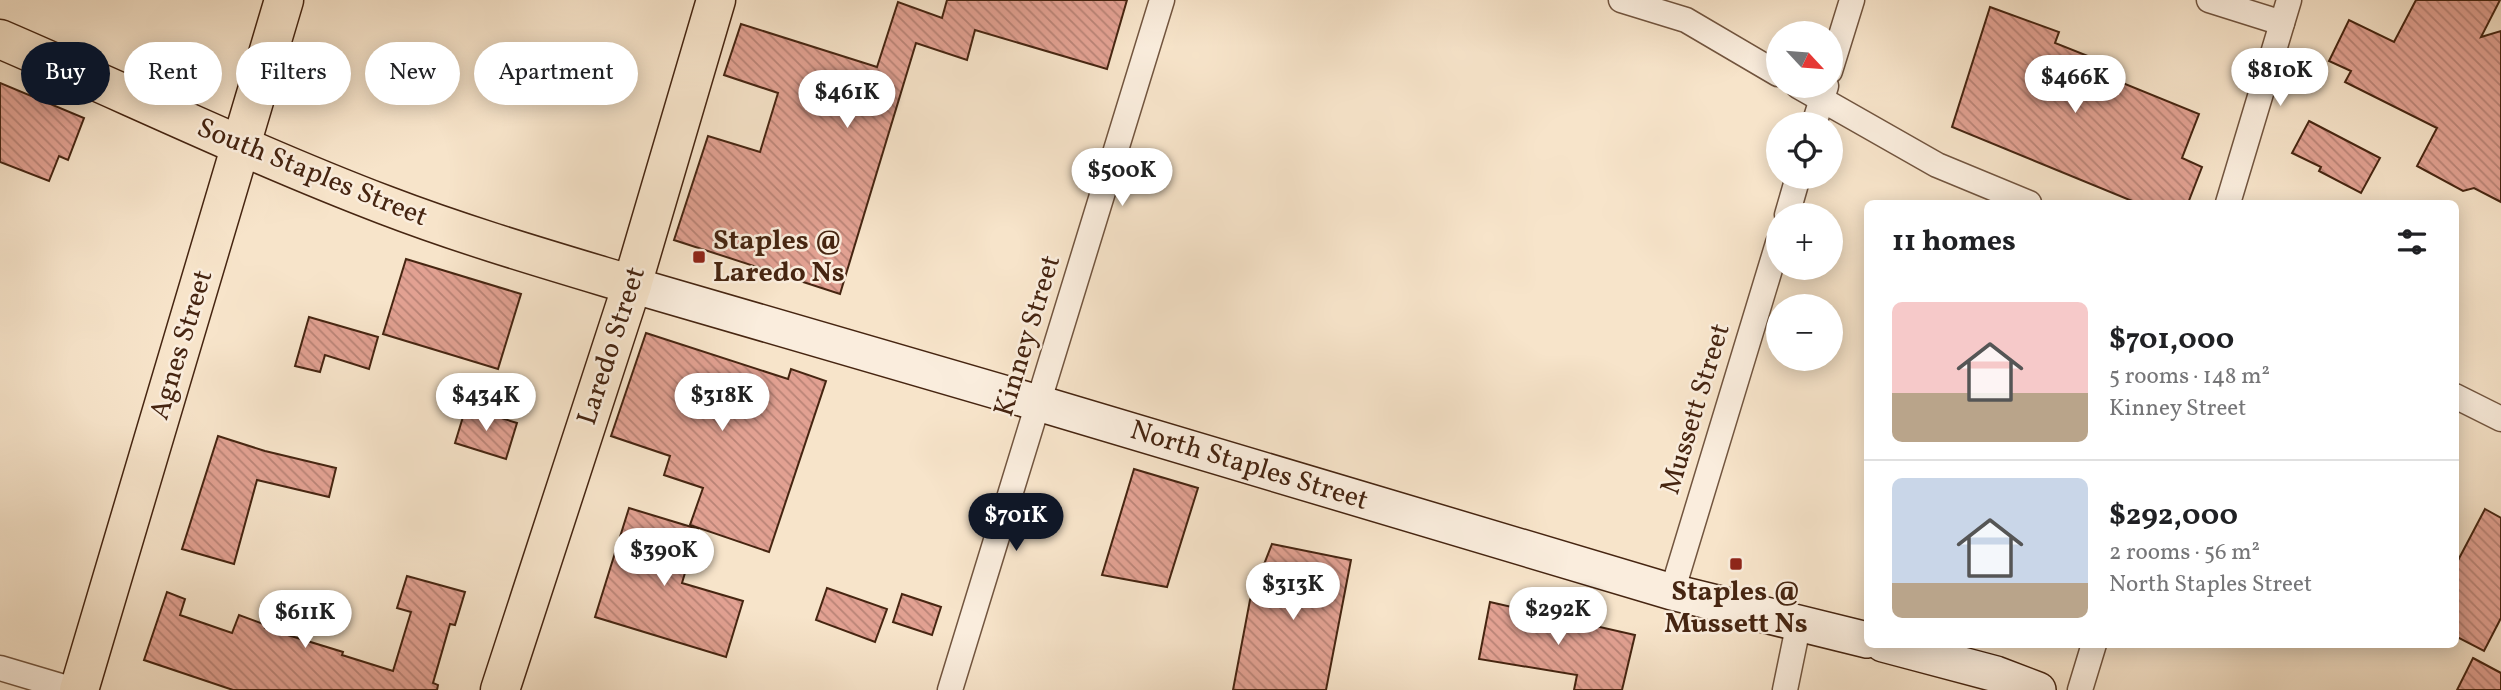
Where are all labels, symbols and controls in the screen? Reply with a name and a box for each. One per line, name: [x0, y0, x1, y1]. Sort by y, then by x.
north arrow: [1766, 21, 1843, 98]
map controls: [1766, 21, 1843, 371]
chip: Buy: [21, 42, 110, 105]
chip: Rent: [124, 42, 222, 105]
chip: Filters: [236, 42, 351, 105]
chip: New: [365, 42, 460, 105]
chip: Apartment: [474, 42, 638, 105]
pin: $810K: [2231, 48, 2329, 108]
pin: $466K: [2026, 55, 2124, 115]
text: $810K: [2247, 55, 2313, 87]
text: $466K: [2041, 62, 2109, 94]
pin: $461K: [798, 71, 896, 130]
text: $461K: [814, 77, 880, 109]
street label: South Staples Street: [191, 109, 433, 237]
button: locate: [1766, 112, 1843, 189]
pin: $500K: [1073, 148, 1171, 208]
text: $500K: [1088, 155, 1156, 187]
button: +: [1766, 203, 1843, 280]
text: 11 homes: [1892, 221, 2016, 263]
place label: Staples @ Laredo Ns: [713, 222, 845, 293]
icon: filters: [2393, 223, 2431, 261]
marker: Staples @ Laredo Ns: [691, 249, 707, 265]
street label: Kinney Street: [985, 250, 1071, 422]
street label: Laredo Street: [568, 262, 656, 430]
street label: Agnes Street: [141, 265, 223, 425]
button: −: [1766, 294, 1843, 371]
street label: Mussett Street: [1651, 319, 1741, 499]
text: $701,000: [2109, 319, 2234, 361]
icon: home: [1948, 330, 2032, 414]
text: 5 rooms · 148 m²: [2109, 361, 2270, 393]
pin: $434K: [437, 374, 535, 433]
pin: $318K: [673, 374, 771, 433]
text: $434K: [452, 380, 520, 412]
text: $318K: [691, 380, 754, 412]
text: Kinney Street: [2109, 393, 2246, 425]
street label: North Staples Street: [1125, 411, 1373, 521]
pin: $701K: [967, 494, 1065, 553]
text: $292,000: [2109, 495, 2238, 537]
text: $701K: [984, 500, 1048, 532]
icon: home: [1948, 506, 2032, 590]
pin: $390K: [615, 528, 713, 588]
text: $390K: [630, 535, 698, 567]
text: 2 rooms · 56 m²: [2109, 537, 2260, 569]
marker: Staples @ Mussett Ns: [1728, 556, 1744, 572]
pin: $313K: [1244, 562, 1342, 622]
text: $313K: [1262, 569, 1324, 601]
text: North Staples Street: [2109, 569, 2312, 601]
place label: Staples @ Mussett Ns: [1664, 573, 1808, 644]
pin: $292K: [1509, 588, 1607, 647]
pin: $611K: [256, 590, 354, 650]
text: $292K: [1525, 594, 1591, 626]
text: $611K: [275, 597, 335, 629]

